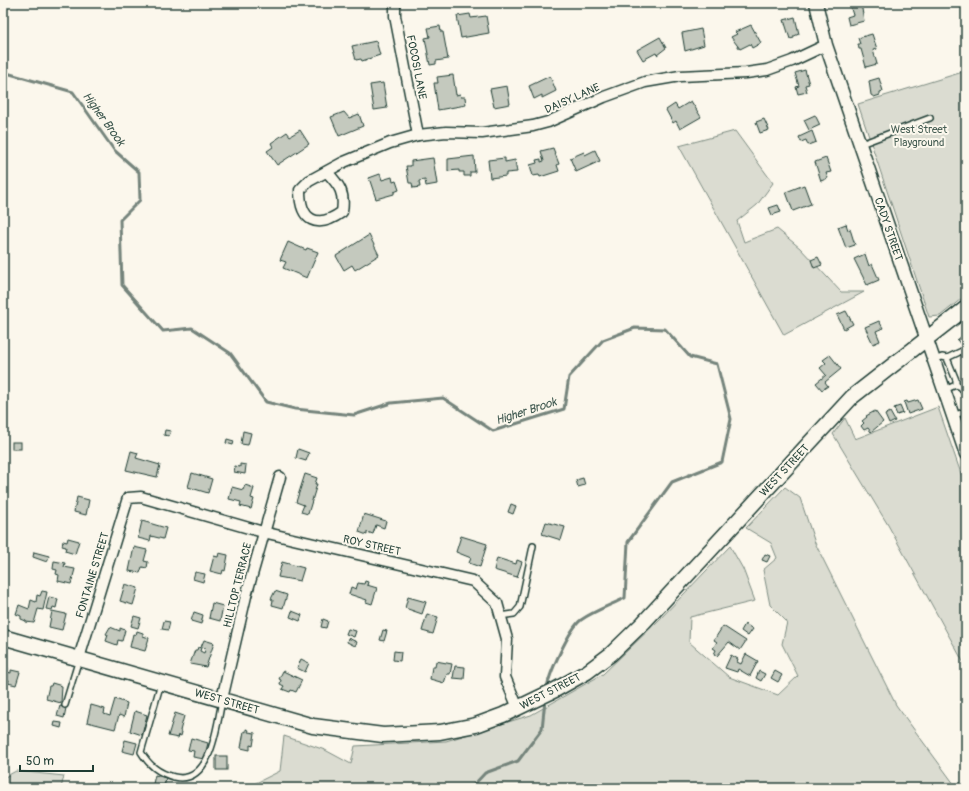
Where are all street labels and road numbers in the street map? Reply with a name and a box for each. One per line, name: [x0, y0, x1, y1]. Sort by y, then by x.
street label: FOCOSI LANE: [404, 34, 429, 101]
street label: DAISY LANE: [543, 80, 602, 116]
street label: CADY STREET: [872, 196, 905, 263]
street label: WEST STREET: [757, 442, 812, 499]
street label: FONTAINE STREET: [73, 531, 112, 620]
street label: ROY STREET: [342, 533, 402, 558]
street label: HILLTOP TERRACE: [221, 541, 254, 629]
street label: WEST STREET: [518, 671, 583, 712]
street label: WEST STREET: [193, 686, 261, 717]

